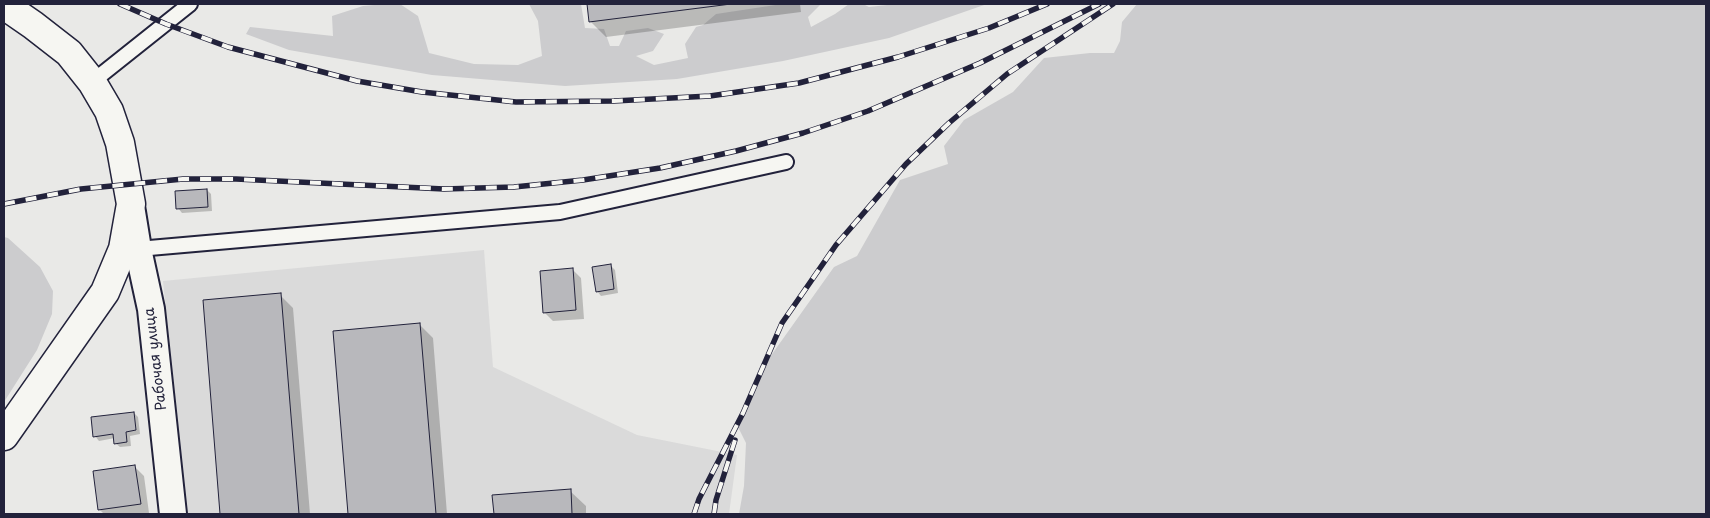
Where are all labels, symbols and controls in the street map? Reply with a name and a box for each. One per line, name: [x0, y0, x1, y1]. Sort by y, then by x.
street label: Рабочая улица: [141, 307, 171, 411]

